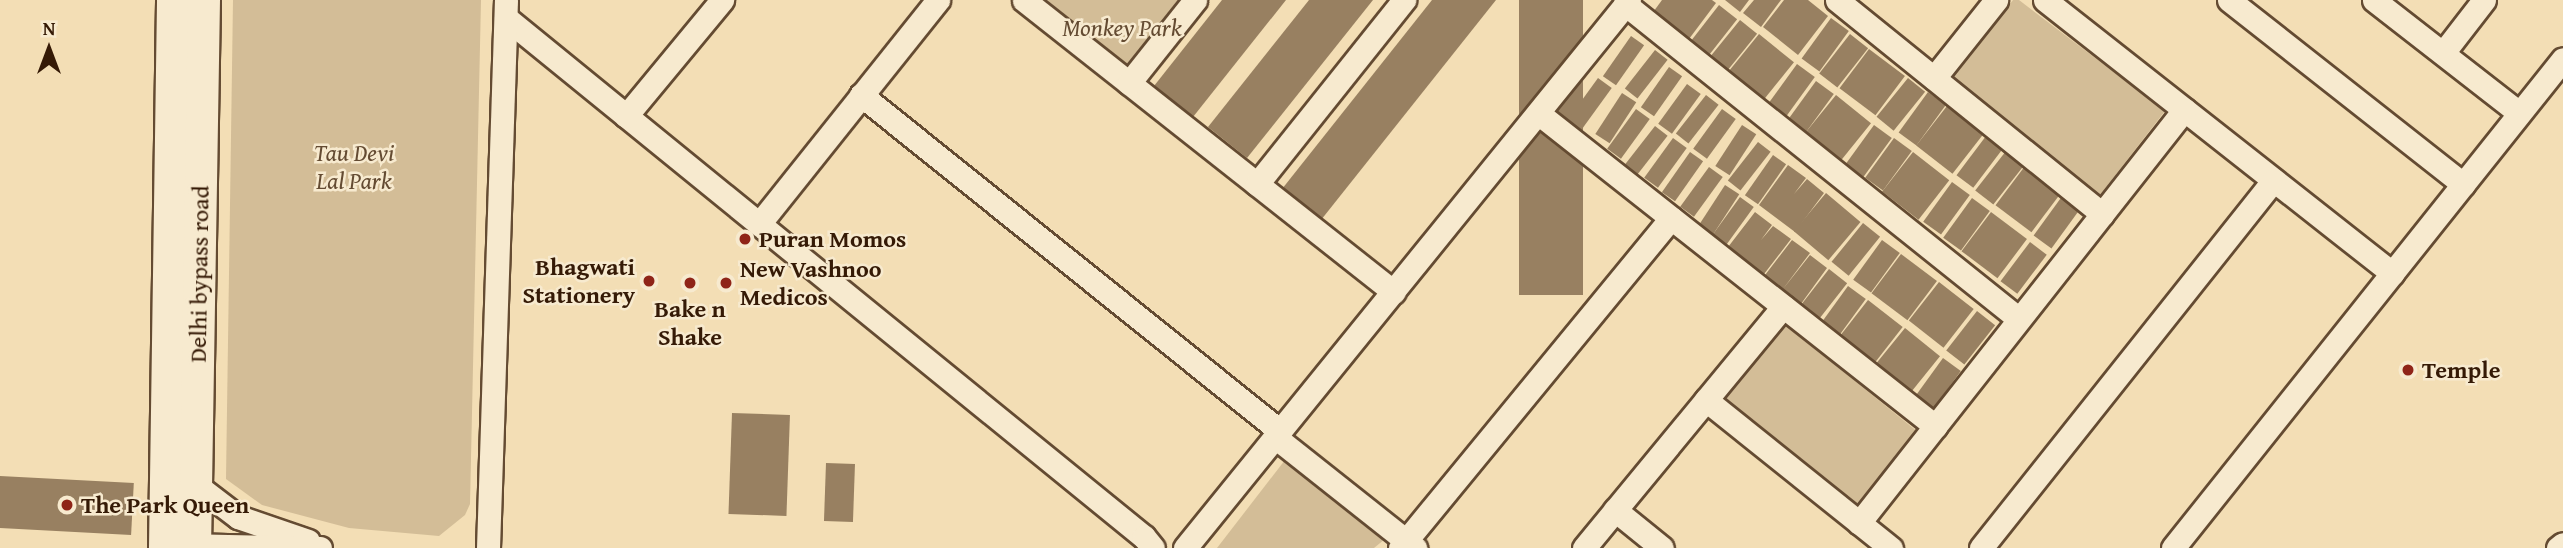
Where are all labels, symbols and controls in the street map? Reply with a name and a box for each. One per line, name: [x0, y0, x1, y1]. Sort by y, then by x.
north arrow: [14, 14, 84, 84]
text: N: [43, 14, 55, 42]
park label: Monkey Park: [1062, 14, 1182, 42]
park label: Tau Devi Lal Park: [314, 139, 394, 195]
street label: Delhi bypass road: [183, 185, 215, 363]
place label: Puran Momos: [759, 225, 906, 253]
marker: Puran Momos: [737, 231, 753, 247]
place label: Bhagwati Stationery: [522, 253, 635, 309]
place label: New Vashnoo Medicos: [740, 255, 882, 311]
marker: Bhagwati Stationery: [641, 273, 657, 289]
marker: Bake n Shake: [682, 275, 698, 291]
marker: New Vashnoo Medicos: [718, 275, 734, 291]
place label: Bake n Shake: [654, 295, 726, 351]
place label: Temple: [2422, 356, 2500, 384]
marker: Temple: [2400, 362, 2416, 378]
place label: The Park Queen: [81, 491, 249, 519]
marker: The Park Queen: [59, 497, 75, 513]

